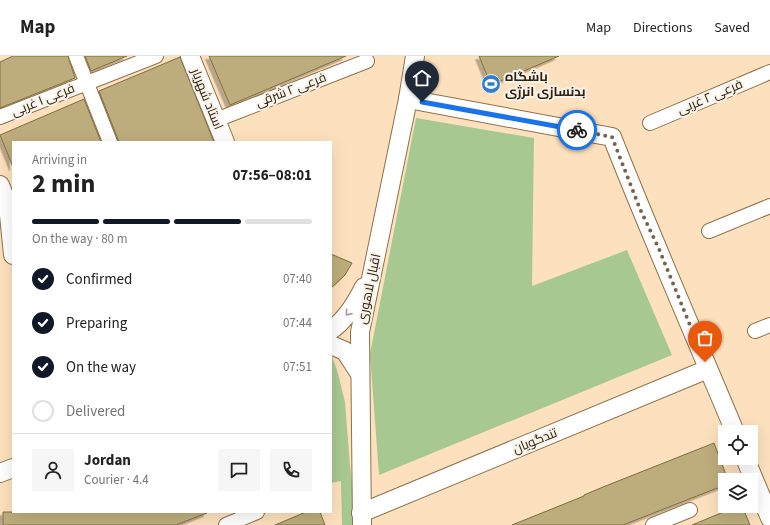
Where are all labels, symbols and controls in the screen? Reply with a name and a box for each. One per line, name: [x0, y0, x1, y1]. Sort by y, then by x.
text: Map: [20, 14, 55, 41]
text: Map: [586, 18, 611, 38]
text: Directions: [633, 18, 692, 38]
text: Saved: [714, 18, 750, 38]
pin: [405, 61, 439, 102]
street label: استاد شهریار: [186, 65, 227, 132]
icon: home: [411, 67, 433, 89]
street label: فرعی ۲ شرقی: [253, 68, 329, 112]
place label: باشگاه بدنسازی انرژی: [505, 68, 585, 101]
sports icon: باشگاه بدنسازی انرژی: [480, 73, 502, 95]
street label: فرعی ۲ غربی: [674, 75, 746, 119]
street label: فرعی ۱ غربی: [9, 79, 77, 121]
courier: [557, 110, 597, 150]
icon: bike: [566, 119, 588, 141]
text: Arriving in: [32, 151, 87, 169]
text: 2 min: [32, 165, 95, 202]
text: 07:56–08:01: [232, 165, 312, 186]
text: On the way · 80 m: [32, 230, 127, 248]
street label: اقبال لاهوری: [353, 252, 385, 326]
icon: check: [32, 268, 54, 290]
text: Confirmed: [66, 269, 132, 290]
text: 07:40: [283, 270, 312, 288]
one-way arrow: [345, 309, 352, 316]
icon: check: [32, 312, 54, 334]
text: Preparing: [66, 313, 127, 334]
text: 07:44: [283, 314, 312, 332]
pin: [688, 321, 722, 362]
icon: bag: [694, 327, 716, 349]
icon: check: [32, 356, 54, 378]
text: On the way: [66, 357, 136, 378]
text: 07:51: [283, 358, 312, 376]
text: Delivered: [66, 401, 125, 422]
street label: تندگویان: [510, 424, 560, 458]
map controls: [718, 425, 758, 513]
button: locate: [718, 425, 758, 465]
button: person: [32, 449, 74, 491]
button: chat: [218, 449, 260, 491]
button: phone: [270, 449, 312, 491]
text: Jordan: [84, 450, 131, 471]
text: Courier · 4.4: [84, 471, 149, 489]
button: layers: [718, 473, 758, 513]

